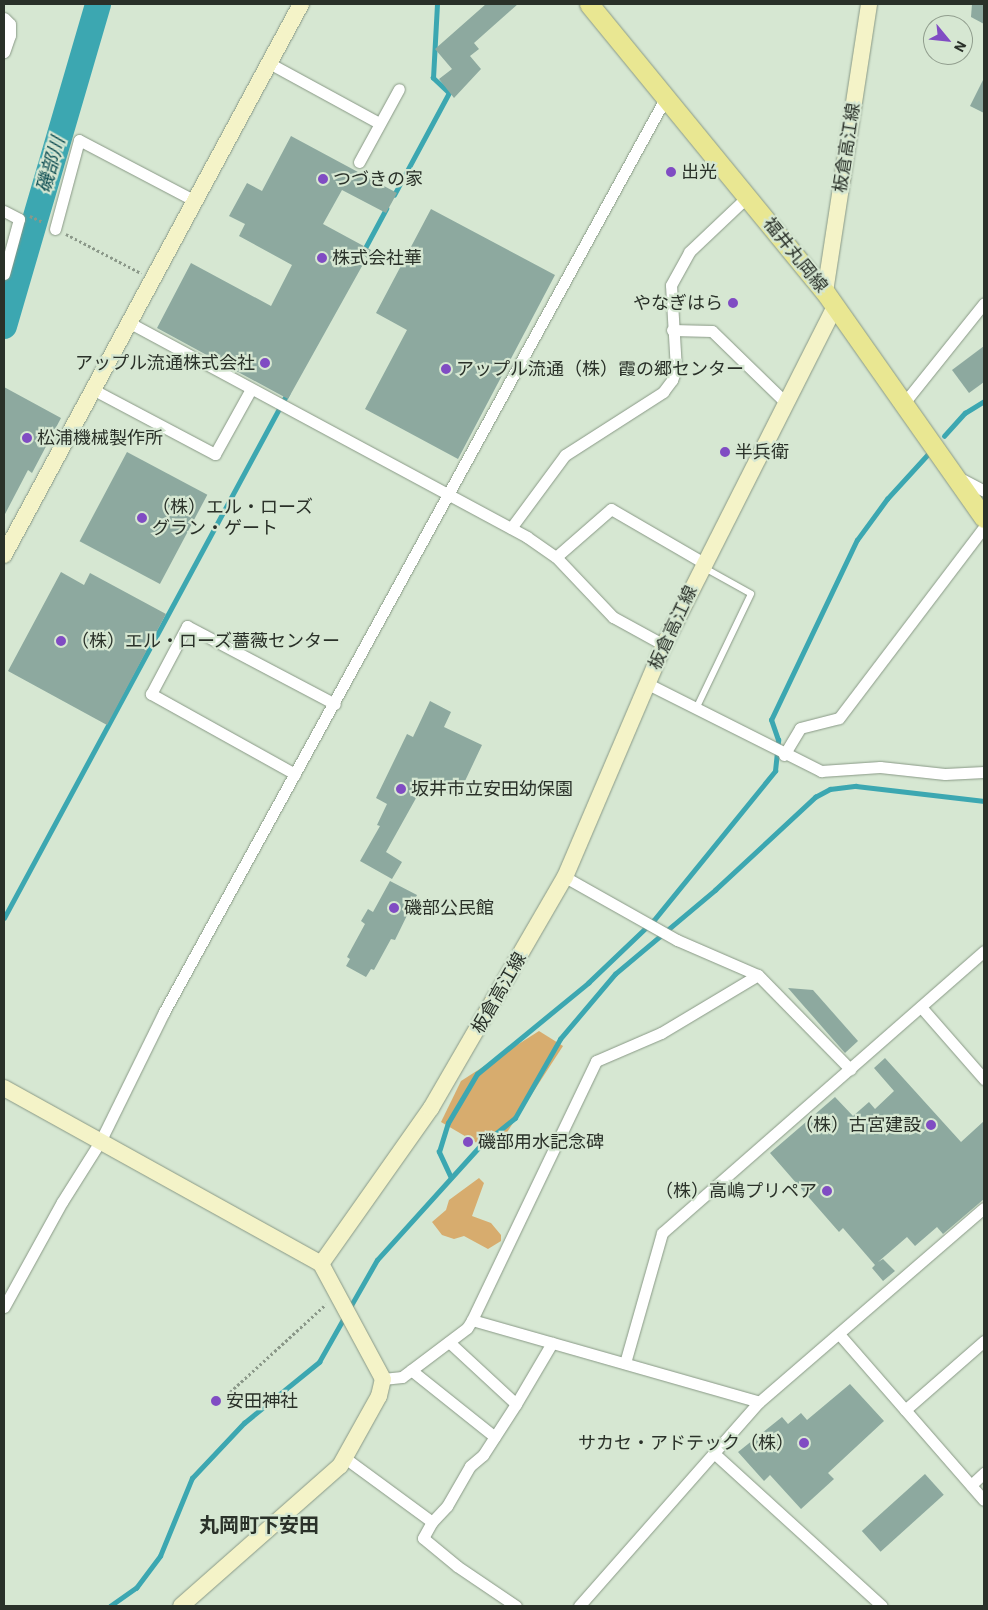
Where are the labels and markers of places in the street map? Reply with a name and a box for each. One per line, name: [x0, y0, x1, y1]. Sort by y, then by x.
place label: 出光: [681, 161, 717, 183]
marker: 出光: [665, 166, 677, 178]
place label: つづきの家: [333, 168, 423, 190]
marker: つづきの家: [317, 173, 329, 185]
place label: 株式会社華: [332, 247, 422, 269]
marker: 株式会社華: [316, 252, 328, 264]
place label: やなぎはら: [633, 292, 723, 314]
marker: やなぎはら: [727, 297, 739, 309]
place label: アップル流通株式会社: [75, 352, 255, 374]
marker: アップル流通株式会社: [259, 357, 271, 369]
place label: アップル流通（株）霞の郷センター: [456, 358, 744, 380]
marker: アップル流通（株）霞の郷センター: [440, 363, 452, 375]
place label: 松浦機械製作所: [37, 427, 163, 449]
marker: 松浦機械製作所: [21, 432, 33, 444]
place label: 半兵衛: [735, 441, 789, 463]
marker: 半兵衛: [719, 446, 731, 458]
place label: （株）エル・ローズ グラン・ゲート: [152, 497, 314, 540]
marker: （株）エル・ローズ グラン・ゲート: [136, 512, 148, 524]
place label: （株）エル・ローズ薔薇センター: [71, 630, 341, 652]
marker: （株）エル・ローズ薔薇センター: [55, 635, 67, 647]
place label: 坂井市立安田幼保園: [411, 778, 573, 800]
marker: 坂井市立安田幼保園: [395, 783, 407, 795]
place label: 磯部公民館: [404, 897, 494, 919]
marker: 磯部公民館: [388, 902, 400, 914]
place label: （株）古宮建設: [795, 1114, 921, 1136]
marker: （株）古宮建設: [925, 1119, 937, 1131]
place label: 磯部用水記念碑: [478, 1131, 604, 1153]
marker: 磯部用水記念碑: [462, 1136, 474, 1148]
place label: （株）高嶋プリペア: [655, 1180, 817, 1202]
marker: （株）高嶋プリペア: [821, 1185, 833, 1197]
place label: 安田神社: [226, 1390, 298, 1412]
marker: 安田神社: [210, 1395, 222, 1407]
place label: サカセ・アドテック（株）: [578, 1432, 794, 1454]
marker: サカセ・アドテック（株）: [798, 1437, 810, 1449]

